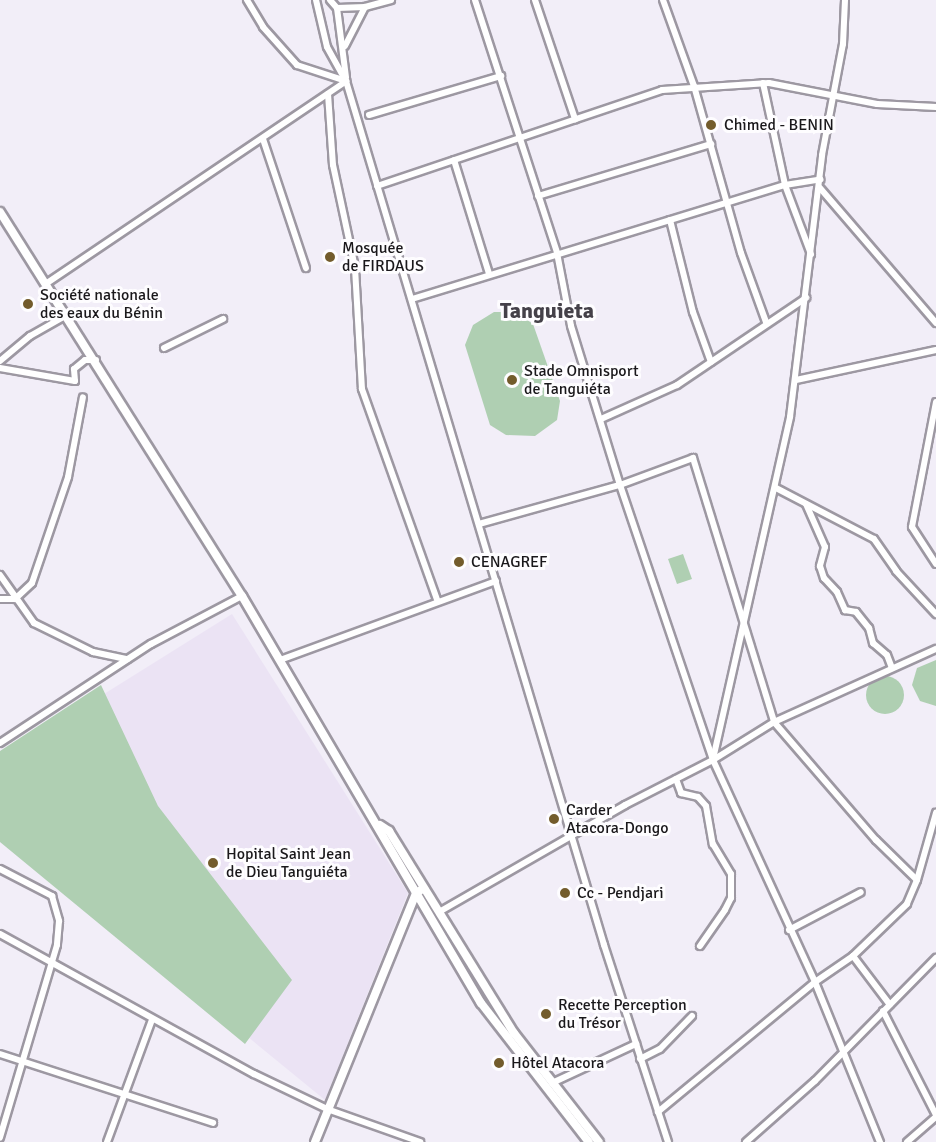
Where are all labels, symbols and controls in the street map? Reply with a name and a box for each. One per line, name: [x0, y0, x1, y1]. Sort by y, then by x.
place label: Chimed - BENIN: [724, 115, 834, 135]
marker: Chimed - BENIN: [702, 116, 720, 134]
place label: Mosquée de FIRDAUS: [342, 238, 424, 276]
marker: Mosquée de FIRDAUS: [323, 250, 337, 264]
place label: Société nationale des eaux du Bénin: [40, 285, 163, 323]
marker: Société nationale des eaux du Bénin: [21, 297, 35, 311]
district label: Tanguieta: [500, 298, 594, 324]
place label: Stade Omnisport de Tanguiéta: [524, 361, 639, 399]
marker: Stade Omnisport de Tanguiéta: [505, 373, 519, 387]
place label: CENAGREF: [471, 552, 547, 572]
marker: CENAGREF: [452, 555, 466, 569]
place label: Carder Atacora-Dongo: [566, 800, 669, 838]
marker: Carder Atacora-Dongo: [547, 812, 561, 826]
place label: Hopital Saint Jean de Dieu Tanguiéta: [226, 844, 351, 882]
marker: Hopital Saint Jean de Dieu Tanguiéta: [204, 854, 222, 872]
place label: Cc - Pendjari: [577, 883, 664, 903]
marker: Cc - Pendjari: [558, 886, 572, 900]
place label: Recette Perception du Trésor: [558, 995, 687, 1033]
marker: Recette Perception du Trésor: [539, 1007, 553, 1021]
place label: Hôtel Atacora: [511, 1053, 604, 1073]
marker: Hôtel Atacora: [492, 1056, 506, 1070]

